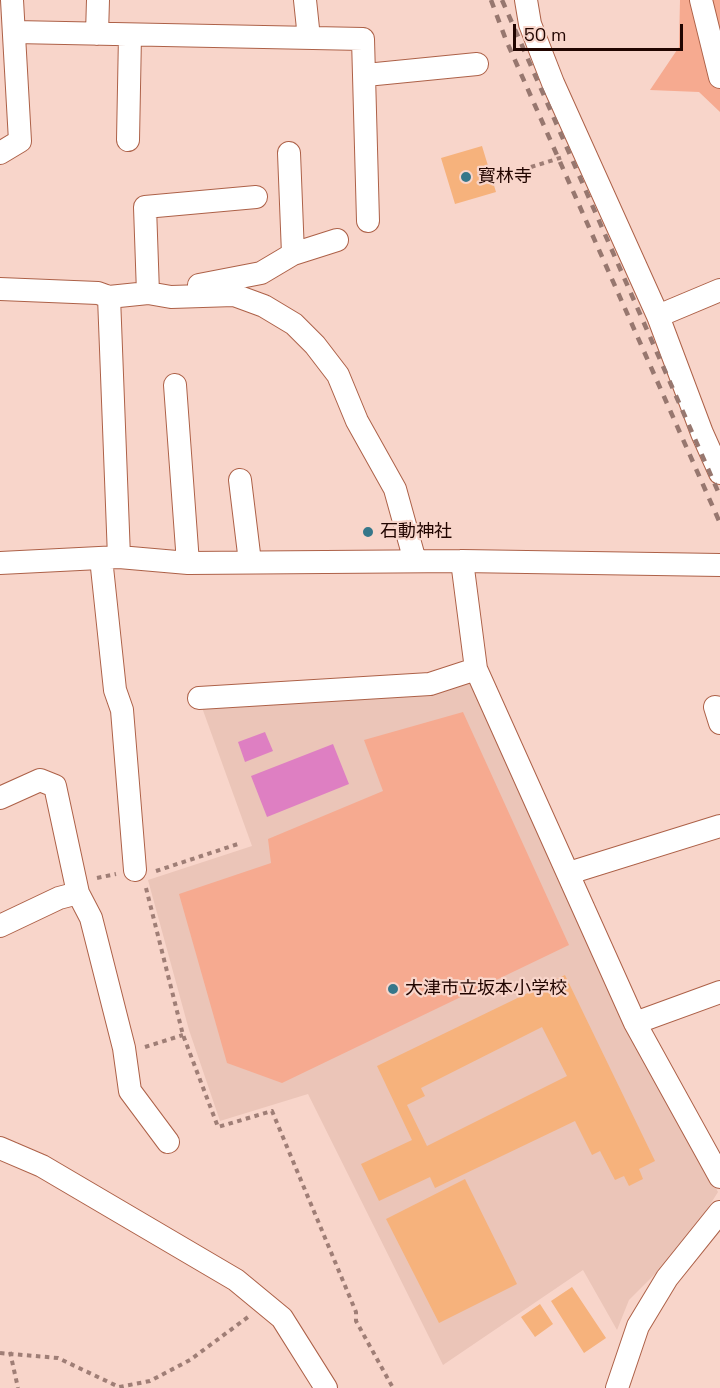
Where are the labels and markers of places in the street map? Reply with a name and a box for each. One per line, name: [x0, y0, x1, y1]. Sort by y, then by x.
place label: 寳林寺: [478, 166, 532, 188]
marker: 寳林寺: [459, 170, 473, 184]
place label: 石動神社: [380, 521, 452, 543]
marker: 石動神社: [361, 525, 375, 539]
place label: 大津市立坂本小学校: [405, 978, 567, 1000]
marker: 大津市立坂本小学校: [386, 982, 400, 996]

